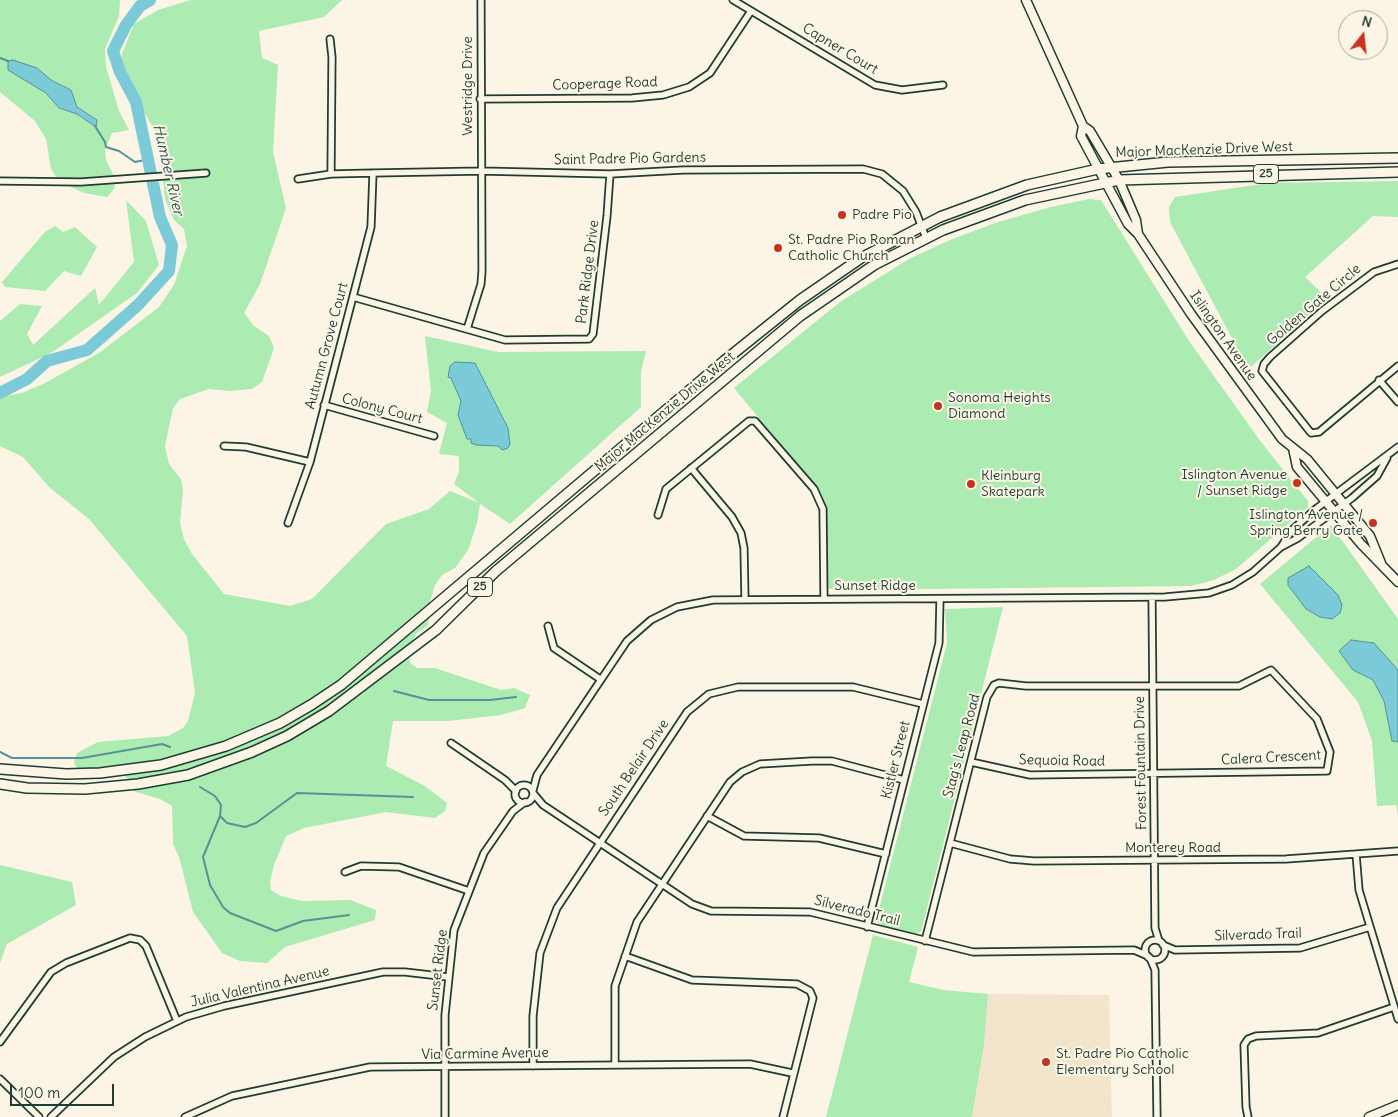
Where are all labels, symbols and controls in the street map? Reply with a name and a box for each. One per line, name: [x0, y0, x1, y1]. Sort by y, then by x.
north arrow: [1338, 10, 1388, 60]
text: N: [1360, 12, 1374, 32]
street label: Capner Court: [799, 20, 881, 78]
street label: Westridge Drive: [460, 36, 476, 136]
street label: Cooperage Road: [552, 74, 658, 94]
water label: Humber River: [149, 123, 187, 217]
street label: Major MacKenzie Drive West: [1115, 139, 1293, 161]
street label: Saint Padre Pio Gardens: [554, 149, 706, 169]
road number: 25: [1254, 164, 1278, 183]
place label: Padre Pio: [852, 207, 912, 223]
marker: Padre Pio: [836, 209, 848, 221]
street label: Park Ridge Drive: [573, 219, 603, 325]
place label: St. Padre Pio Roman Catholic Church: [788, 232, 915, 264]
marker: St. Padre Pio Roman Catholic Church: [772, 242, 784, 254]
street label: Golden Gate Circle: [1264, 261, 1364, 349]
street label: Autumn Grove Court: [302, 281, 352, 411]
street label: Islington Avenue: [1186, 288, 1260, 384]
street label: Major MacKenzie Drive West: [592, 349, 738, 475]
street label: Colony Court: [340, 390, 424, 428]
place label: Sonoma Heights Diamond: [948, 390, 1051, 422]
marker: Sonoma Heights Diamond: [932, 400, 944, 412]
place label: Islington Avenue / Sunset Ridge: [1181, 467, 1287, 500]
place label: Kleinburg Skatepark: [981, 468, 1045, 501]
marker: Islington Avenue / Sunset Ridge: [1291, 477, 1303, 489]
marker: Kleinburg Skatepark: [965, 478, 977, 490]
place label: Islington Avenue / Spring Berry Gate: [1249, 507, 1363, 540]
marker: Islington Avenue / Spring Berry Gate: [1367, 517, 1379, 529]
road number: 25: [468, 578, 492, 596]
street label: Sunset Ridge: [834, 578, 916, 594]
street label: Stag's Leap Road: [940, 692, 984, 800]
street label: Forest Fountain Drive: [1131, 696, 1151, 830]
street label: South Belair Drive: [595, 716, 673, 820]
street label: Kistler Street: [878, 719, 914, 801]
street label: Calera Crescent: [1221, 747, 1321, 769]
street label: Sequoia Road: [1019, 752, 1105, 770]
street label: Monterey Road: [1125, 840, 1221, 856]
street label: Silverado Trail: [813, 892, 901, 930]
street label: Silverado Trail: [1214, 925, 1302, 945]
street label: Sunset Ridge: [425, 928, 451, 1012]
street label: Julia Valentina Avenue: [189, 963, 331, 1011]
street label: Via Carmine Avenue: [421, 1044, 549, 1064]
place label: St. Padre Pio Catholic Elementary School: [1056, 1046, 1189, 1078]
marker: St. Padre Pio Catholic Elementary School: [1040, 1056, 1052, 1068]
scale bar: [12, 1074, 116, 1106]
text: 100 m: [18, 1083, 60, 1102]

